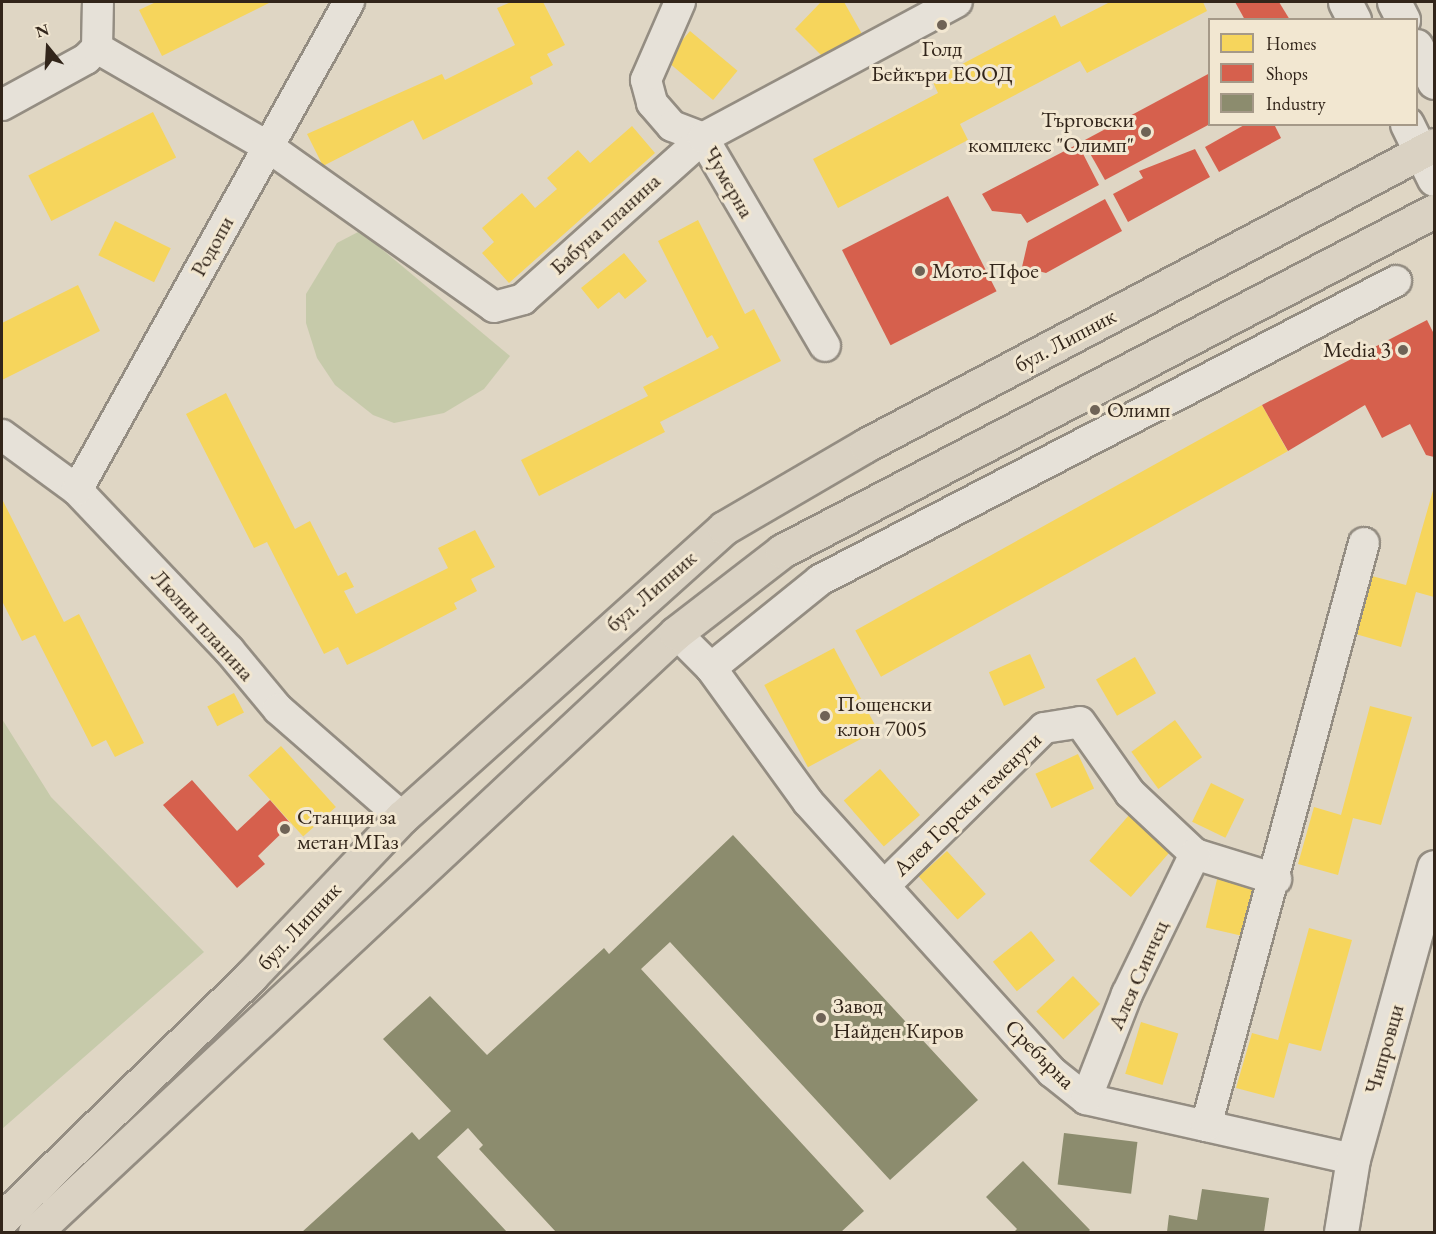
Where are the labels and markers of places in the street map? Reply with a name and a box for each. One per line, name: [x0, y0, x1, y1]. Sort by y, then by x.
marker: Голд Бейкъри ЕООД: [935, 18, 949, 32]
place label: Голд Бейкъри ЕООД: [871, 35, 1013, 86]
place label: Търговски комплекс "Олимп": [968, 106, 1134, 158]
marker: Търговски комплекс "Олимп": [1139, 125, 1153, 139]
place label: Мото-Пфое: [932, 258, 1039, 284]
marker: Мото-Пфое: [913, 264, 927, 278]
place label: Media 3: [1323, 337, 1391, 363]
marker: Media 3: [1396, 343, 1410, 357]
place label: Олимп: [1107, 397, 1170, 423]
marker: Олимп: [1088, 403, 1102, 417]
place label: Пощенски клон 7005: [837, 690, 932, 742]
marker: Пощенски клон 7005: [818, 709, 832, 723]
place label: Станция за метан МГаз: [297, 803, 399, 854]
marker: Станция за метан МГаз: [278, 822, 292, 836]
place label: Завод Найден Киров: [833, 992, 963, 1044]
marker: Завод Найден Киров: [814, 1011, 828, 1025]

